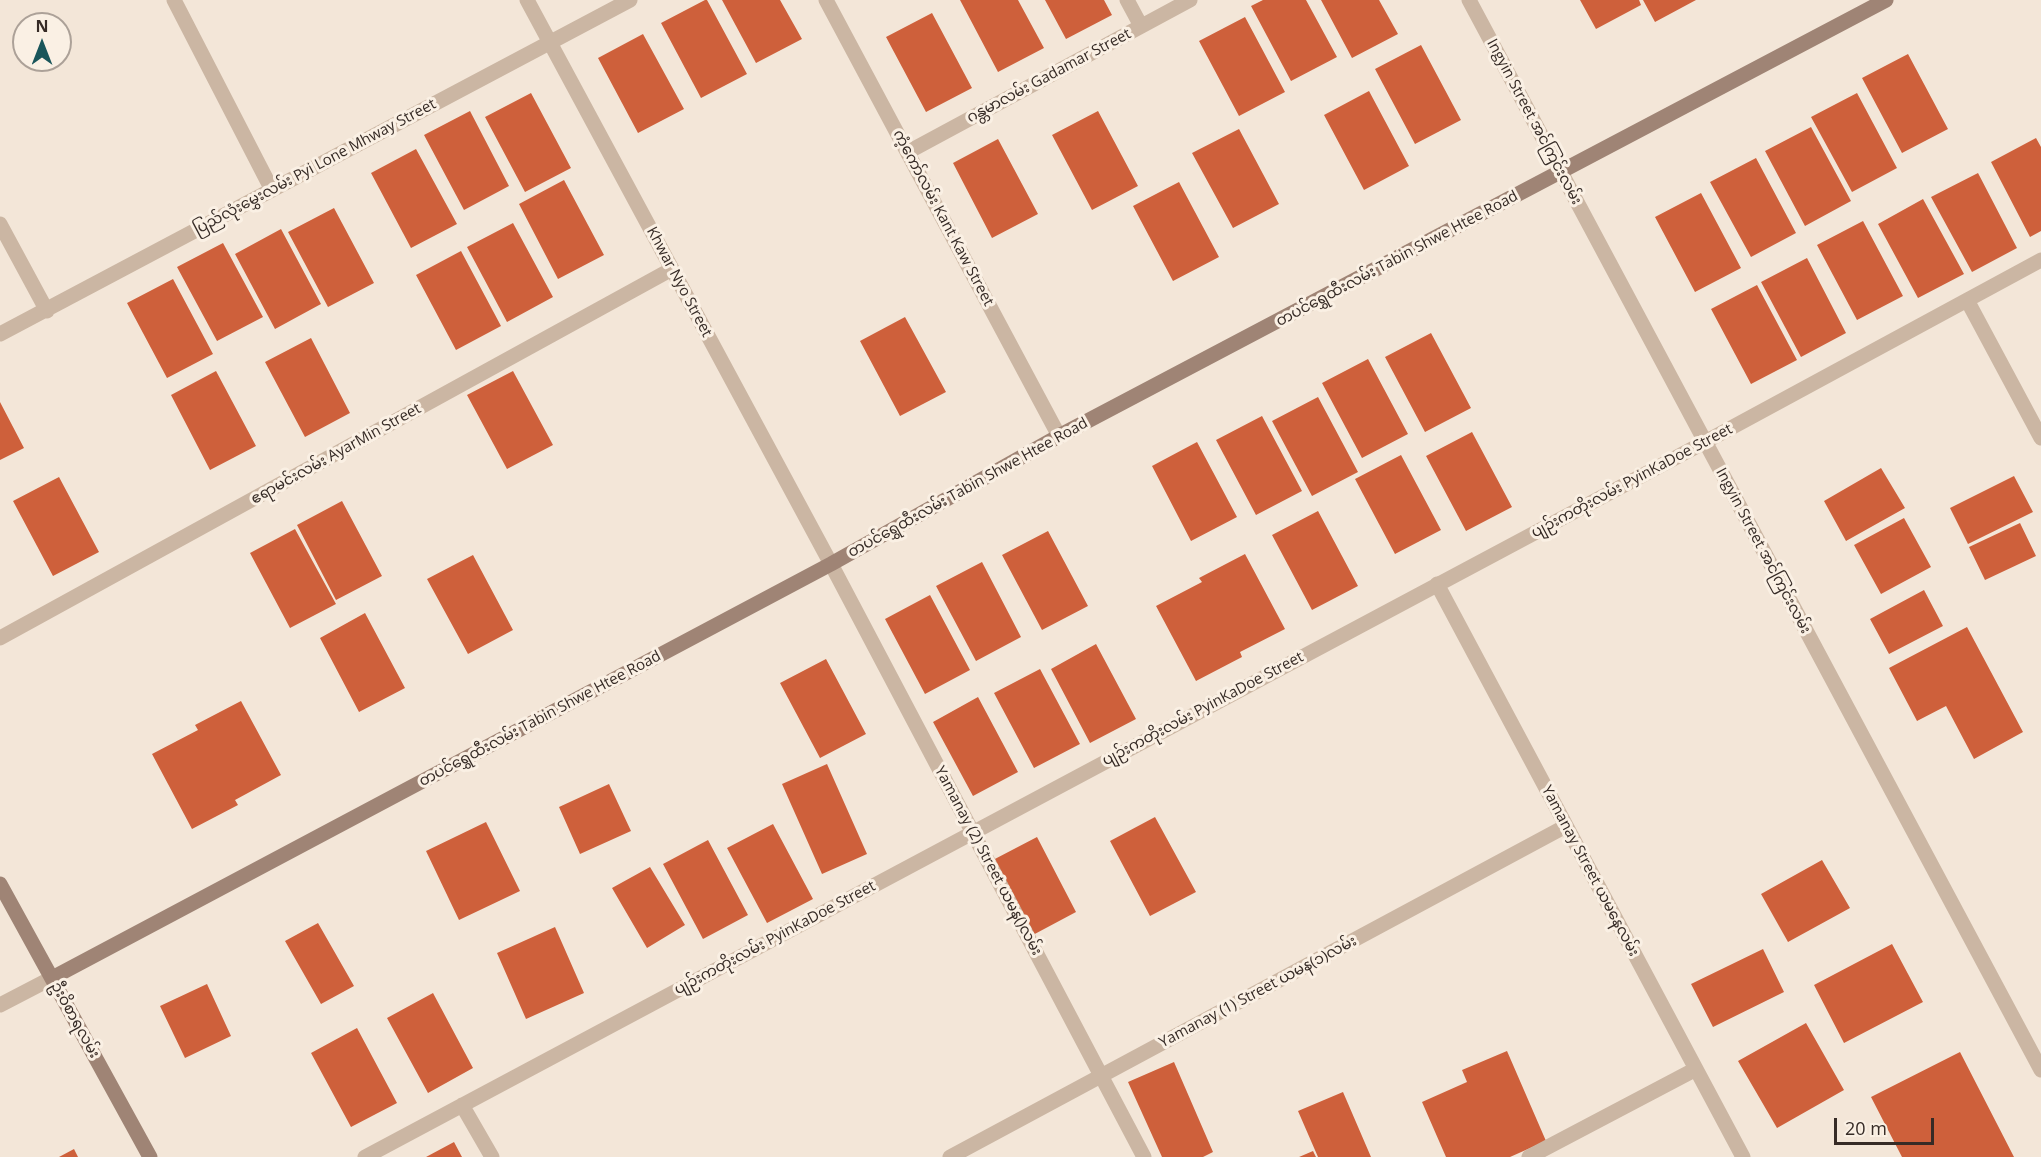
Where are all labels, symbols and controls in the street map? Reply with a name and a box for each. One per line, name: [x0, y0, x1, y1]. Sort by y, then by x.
north arrow: [12, 12, 72, 72]
text: N: [35, 15, 49, 37]
street label: ဂန္တမာလမ်း Gadamar Street: [964, 25, 1134, 127]
street label: Ingyin Street အင်ကြင်းလမ်း: [1483, 36, 1585, 208]
street label: ပြည်လုံးမွှေးလမ်း Pyi Lone Mhway Street: [191, 95, 439, 239]
street label: ကံ့ကော်လမ်း Kant Kaw Street: [889, 127, 997, 309]
street label: တပင်ရွှေထီးလမ်း Tabin Shwe Htee Road: [1273, 187, 1521, 331]
street label: Khwar Nyo Street: [642, 224, 716, 340]
street label: ဧရာမင်းလမ်း AyarMin Street: [248, 400, 424, 508]
street label: တပင်ရွှေထီးလမ်း Tabin Shwe Htee Road: [845, 414, 1091, 562]
street label: ပျဉ်းကတိုးလမ်း PyinKaDoe Street: [1528, 420, 1736, 542]
street label: Ingyin Street အင်ကြင်းလမ်း: [1712, 465, 1814, 637]
street label: တပင်ရွှေထီးလမ်း Tabin Shwe Htee Road: [416, 647, 664, 791]
street label: ပျဉ်းကတိုးလမ်း PyinKaDoe Street: [1099, 648, 1307, 770]
street label: Yamanay (2) Street ယမန()လမ်း: [930, 763, 1046, 959]
street label: Yamanay Street ယမနေလမ်း: [1537, 783, 1643, 959]
street label: ပျဉ်းကတိုးလမ်း PyinKaDoe Street: [671, 877, 879, 999]
street label: Yamanay (1) Street ယမန(၁)လမ်း: [1156, 932, 1360, 1052]
street label: ဦးဝိစာရလမ်း: [47, 979, 103, 1061]
scale bar: [1837, 1106, 1938, 1144]
text: 20 m: [1845, 1116, 1887, 1140]

